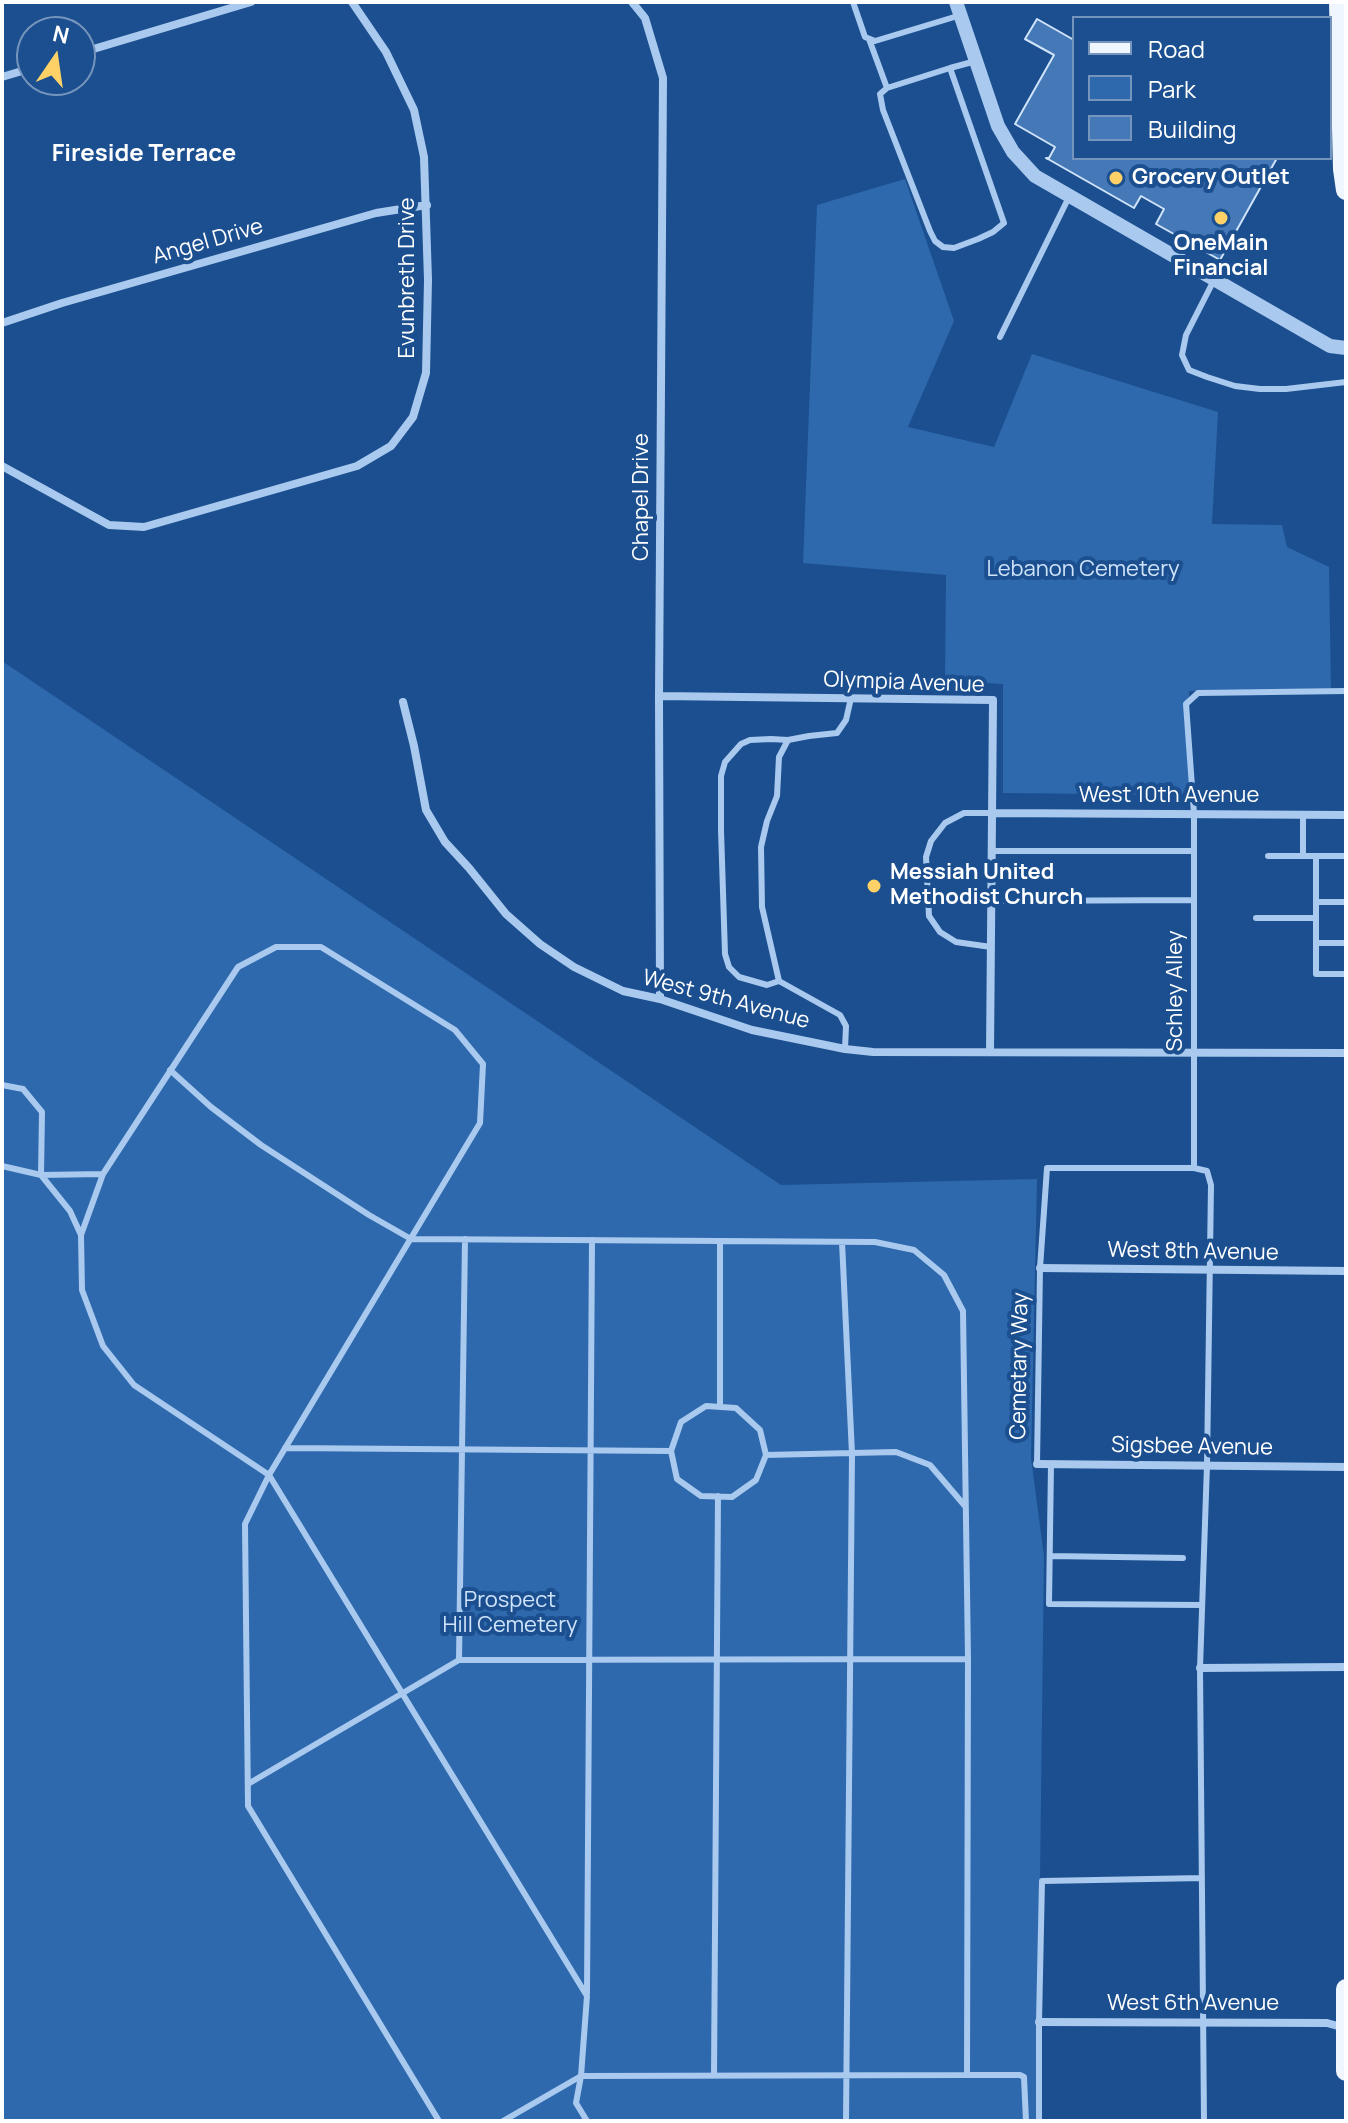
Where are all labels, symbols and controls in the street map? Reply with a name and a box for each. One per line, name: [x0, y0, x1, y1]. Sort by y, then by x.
north arrow: [16, 16, 96, 96]
legend: [1072, 16, 1332, 160]
text: N: [50, 18, 72, 51]
text: Road: [1148, 32, 1205, 65]
text: Park: [1148, 72, 1196, 105]
text: Building: [1148, 112, 1236, 145]
district label: Fireside Terrace: [52, 140, 236, 168]
place label: Grocery Outlet: [1132, 165, 1290, 191]
marker: Grocery Outlet: [1107, 169, 1125, 187]
street label: Evunbreth Drive: [395, 197, 421, 359]
marker: OneMain Financial: [1212, 209, 1230, 227]
street label: Angel Drive: [150, 214, 266, 270]
place label: OneMain Financial: [1173, 231, 1269, 282]
street label: Chapel Drive: [629, 433, 655, 561]
park label: Lebanon Cemetery: [986, 557, 1180, 583]
street label: Olympia Avenue: [823, 667, 985, 699]
street label: West 10th Avenue: [1079, 783, 1259, 809]
place label: Messiah United Methodist Church: [890, 860, 1083, 912]
marker: Messiah United Methodist Church: [865, 877, 883, 895]
street label: Schley Alley: [1163, 930, 1189, 1052]
street label: West 9th Avenue: [639, 965, 813, 1035]
street label: West 8th Avenue: [1107, 1237, 1279, 1267]
street label: Cemetary Way: [1006, 1292, 1034, 1440]
street label: Sigsbee Avenue: [1111, 1432, 1273, 1462]
park label: Prospect Hill Cemetery: [442, 1588, 578, 1640]
street label: West 6th Avenue: [1107, 1991, 1279, 2017]

